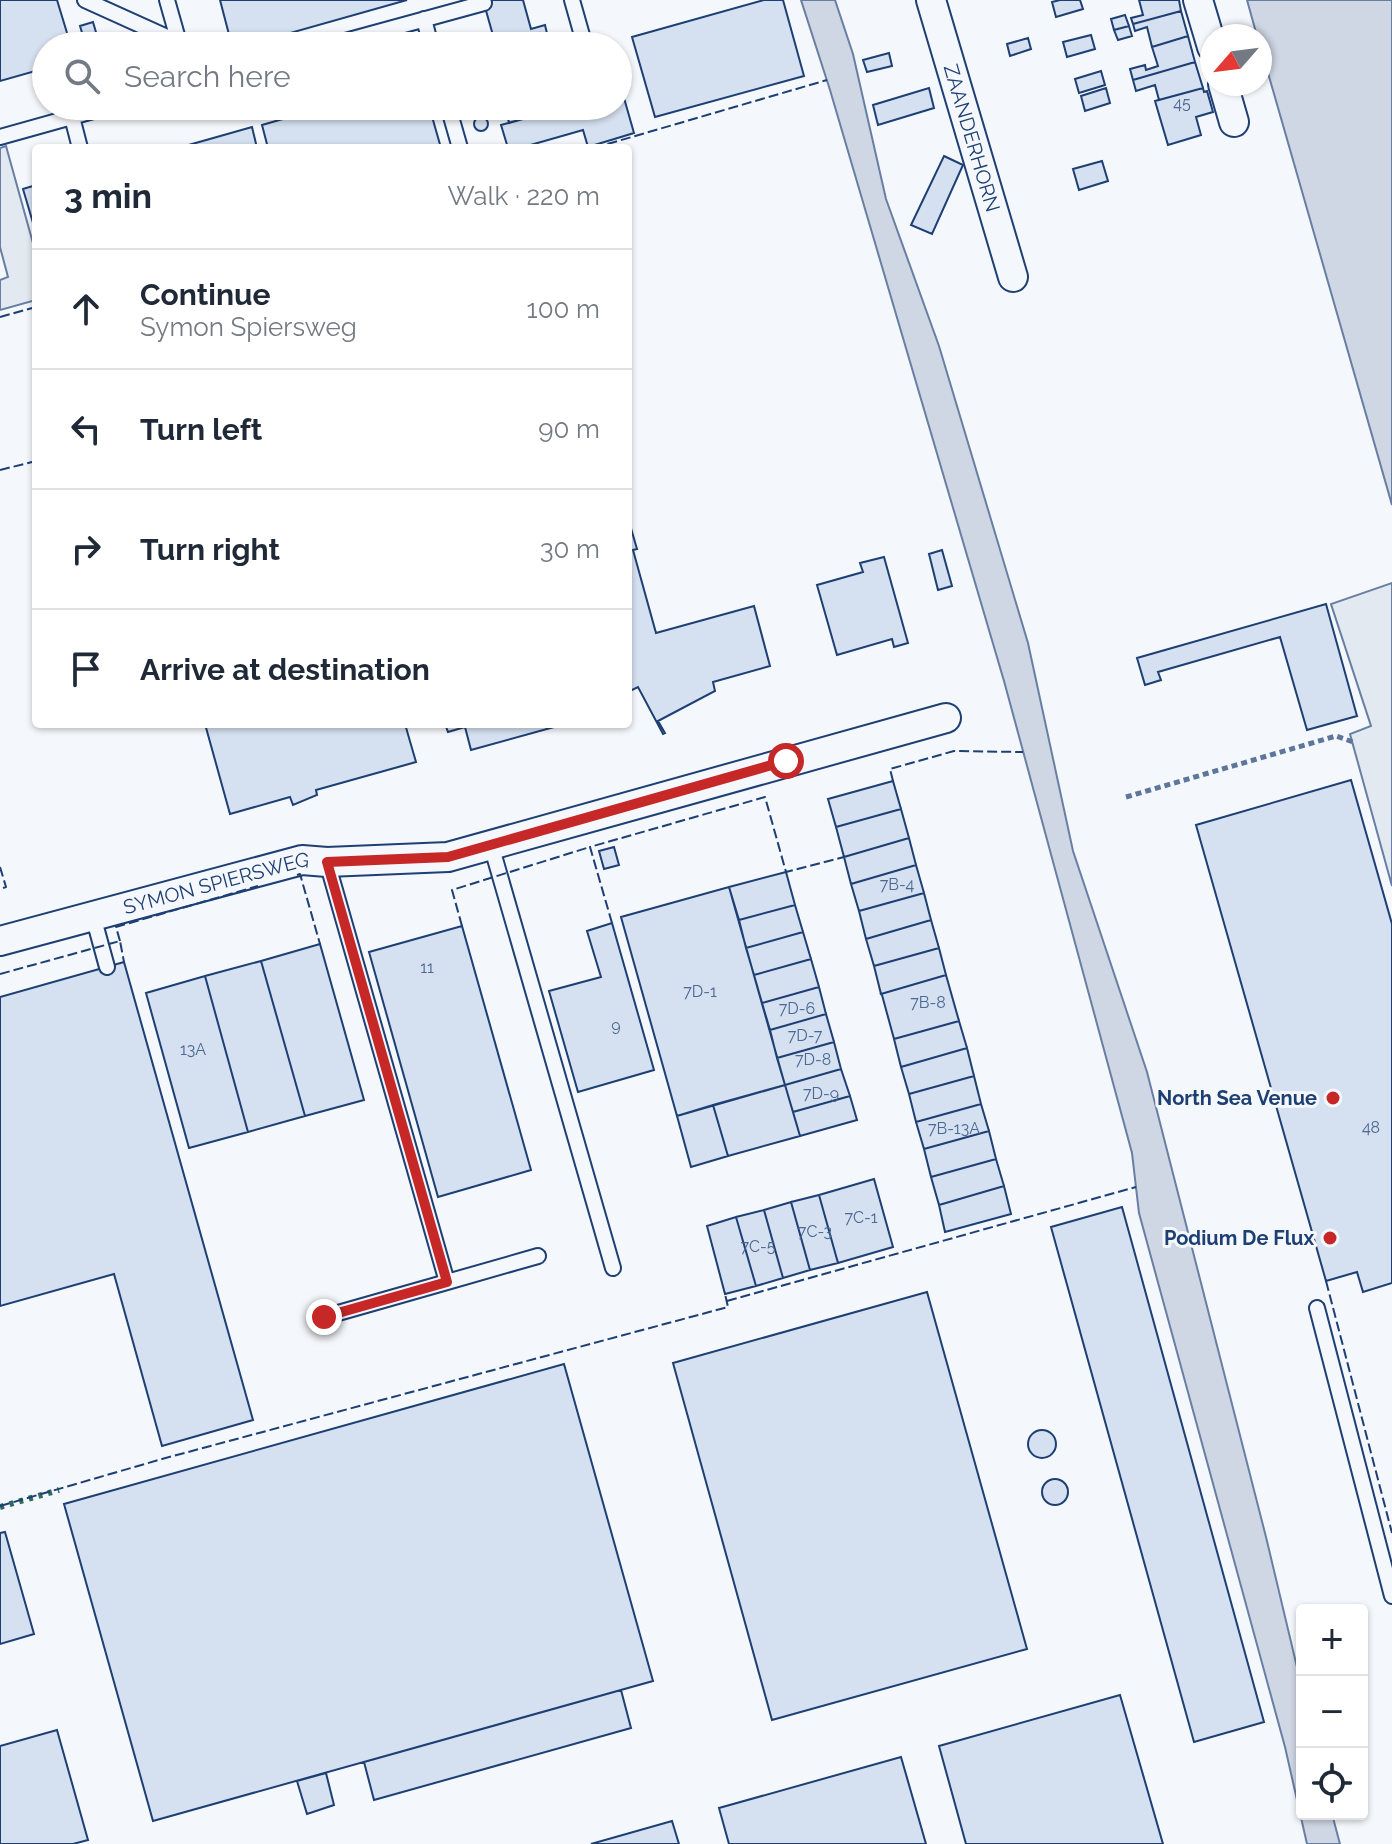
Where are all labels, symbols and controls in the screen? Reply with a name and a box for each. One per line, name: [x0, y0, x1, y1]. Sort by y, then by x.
north arrow: [1200, 24, 1272, 96]
search box: [32, 32, 632, 120]
icon: search: [60, 54, 104, 98]
text: Search here: [124, 59, 291, 94]
street label: ZAANDERHORN: [939, 61, 1005, 215]
house number: 45: [1173, 94, 1191, 113]
text: 3 min: [64, 176, 152, 216]
text: Walk · 220 m: [447, 181, 600, 211]
text: Continue: [140, 277, 271, 312]
icon: ahead: [64, 287, 108, 331]
text: 100 m: [527, 294, 600, 324]
text: Symon Spiersweg: [140, 312, 357, 342]
icon: left: [64, 407, 108, 451]
text: Turn left: [140, 412, 262, 447]
text: 90 m: [538, 414, 600, 444]
icon: right: [64, 527, 108, 571]
text: Turn right: [140, 532, 280, 567]
text: 30 m: [540, 534, 600, 564]
icon: arrive: [64, 647, 108, 691]
text: Arrive at destination: [140, 652, 430, 687]
route start: [768, 743, 804, 779]
street label: SYMON SPIERSWEG: [121, 847, 310, 919]
house number: 7B-4: [880, 875, 915, 894]
house number: 11: [420, 958, 434, 977]
house number: 7D-1: [683, 982, 717, 1001]
house number: 7B-8: [910, 993, 946, 1012]
house number: 7D-6: [779, 999, 815, 1018]
house number: 9: [611, 1016, 621, 1035]
house number: 7D-7: [788, 1026, 823, 1045]
house number: 13A: [180, 1040, 206, 1059]
house number: 7D-8: [795, 1050, 831, 1069]
house number: 7D-9: [803, 1084, 839, 1103]
place label: North Sea Venue: [1157, 1086, 1317, 1110]
marker: North Sea Venue: [1324, 1089, 1342, 1107]
house number: 48: [1362, 1118, 1380, 1137]
house number: 7B-13A: [928, 1119, 980, 1138]
house number: 7C-1: [844, 1208, 878, 1227]
house number: 7C-3: [798, 1222, 832, 1241]
place label: Podium De Flux: [1164, 1226, 1314, 1250]
marker: Podium De Flux: [1321, 1229, 1339, 1247]
house number: 7C-5: [740, 1237, 776, 1256]
route end: [306, 1299, 342, 1335]
map controls: [1296, 1604, 1368, 1820]
button: +: [1296, 1604, 1368, 1676]
button: −: [1296, 1676, 1368, 1748]
button: locate: [1296, 1748, 1368, 1820]

